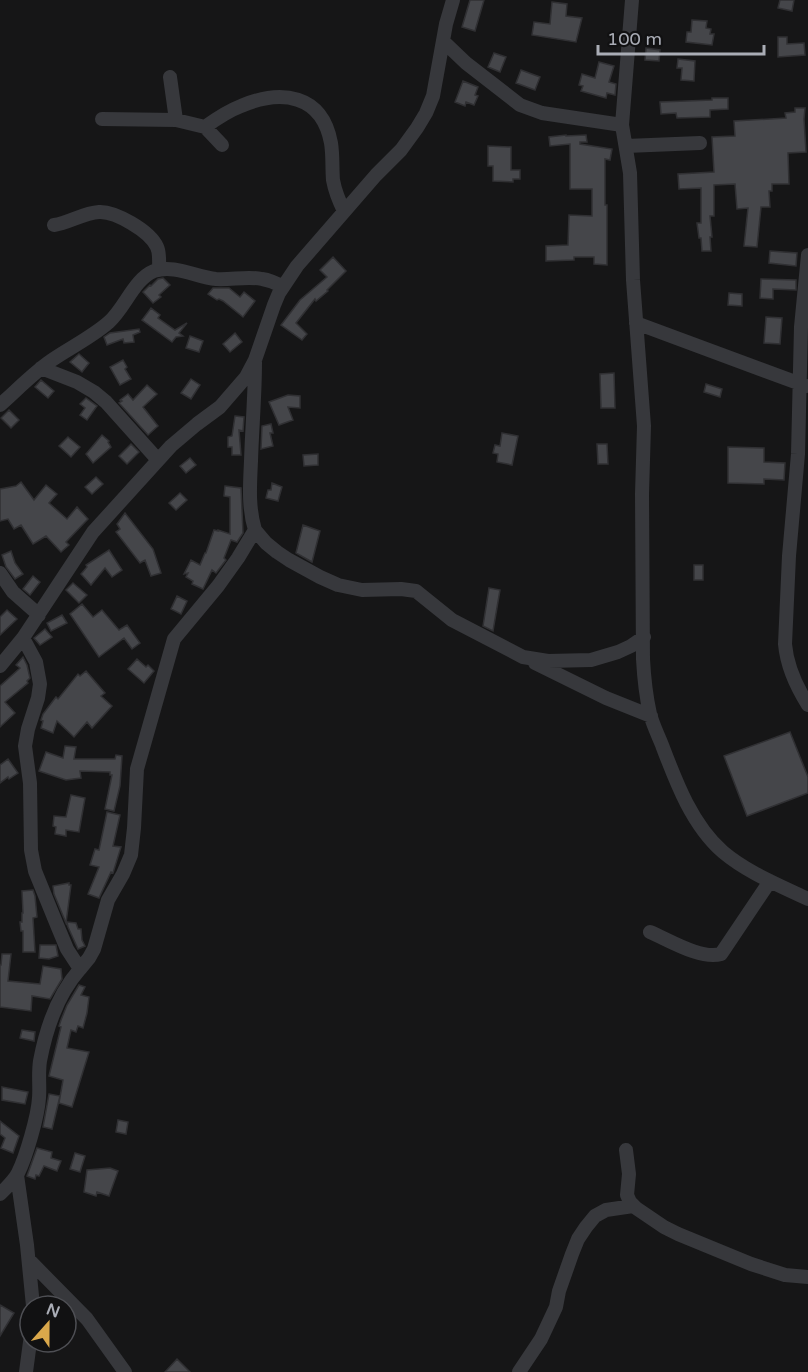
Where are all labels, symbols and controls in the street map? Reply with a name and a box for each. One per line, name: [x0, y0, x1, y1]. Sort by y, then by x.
scale bar: [598, 18, 764, 56]
text: 100 m: [607, 28, 662, 50]
north arrow: [18, 1294, 78, 1354]
text: N: [43, 1299, 63, 1323]

